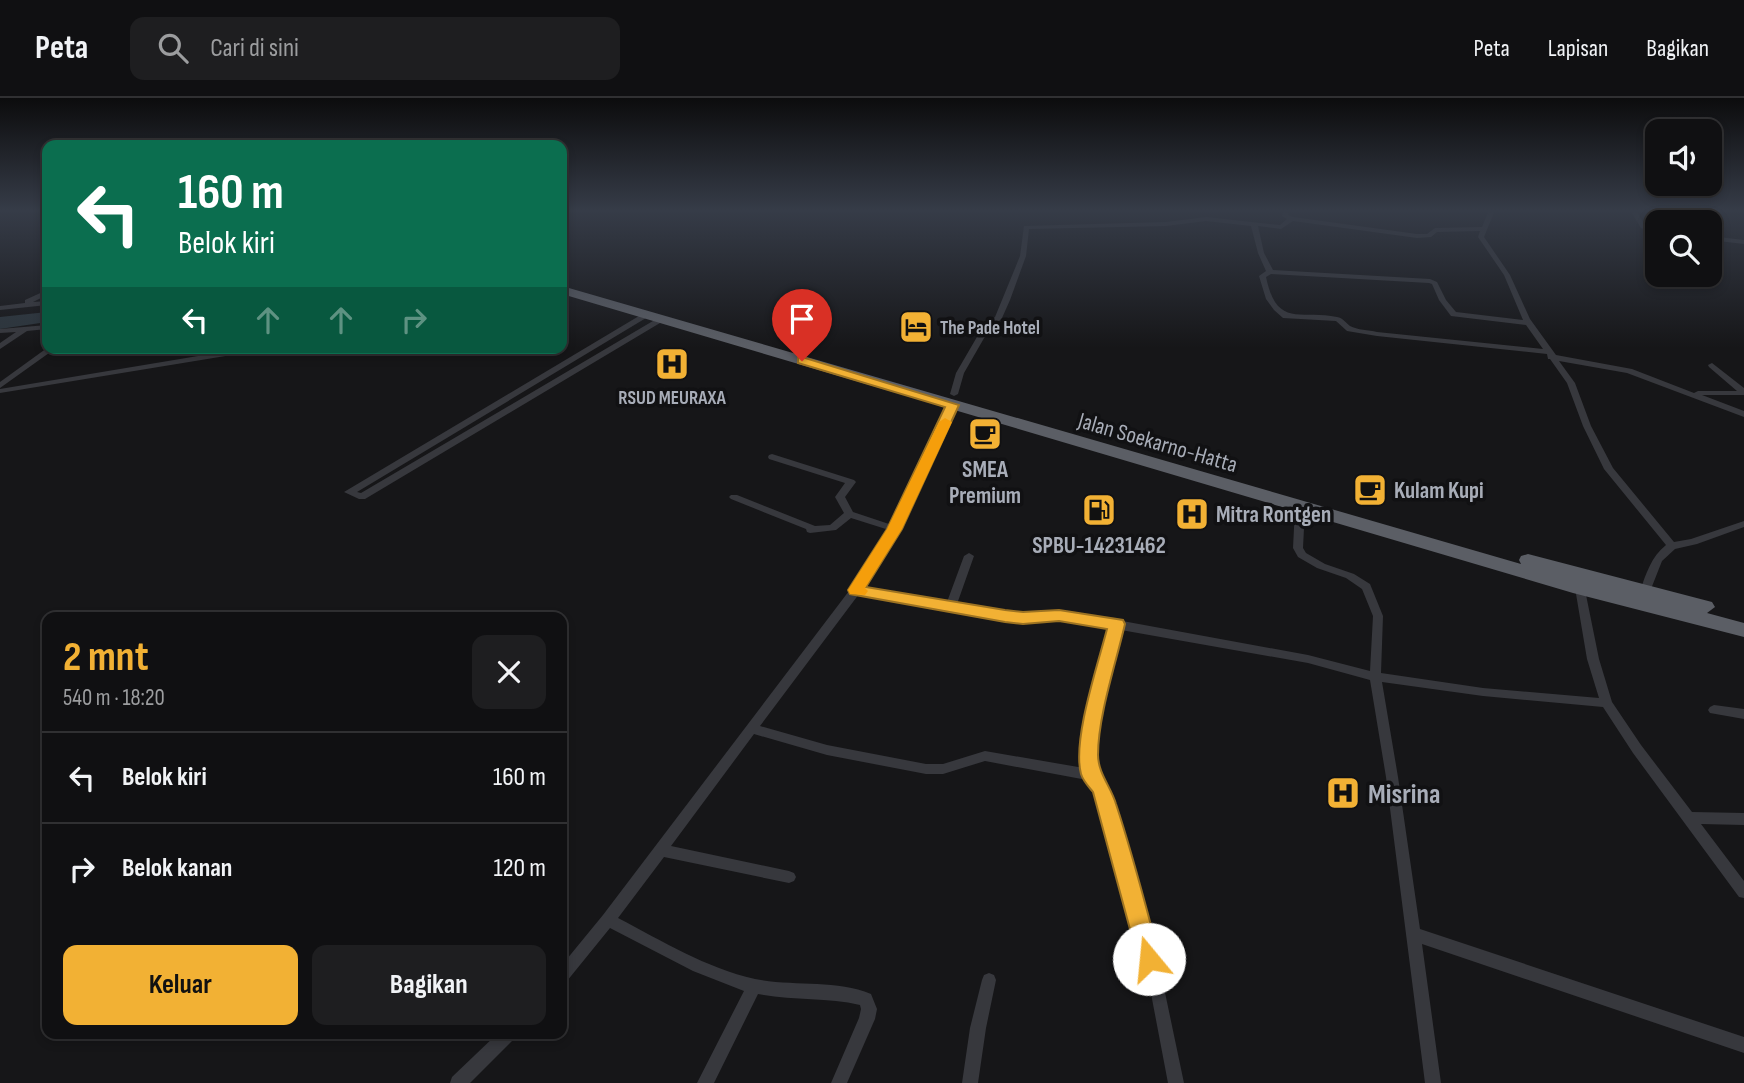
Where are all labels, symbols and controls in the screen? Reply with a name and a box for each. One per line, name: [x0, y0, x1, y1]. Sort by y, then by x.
search box: [130, 17, 620, 80]
text: Peta: [35, 28, 88, 68]
icon: search: [154, 29, 192, 67]
text: Cari di sini: [210, 33, 299, 64]
text: Peta: [1474, 34, 1510, 63]
text: Lapisan: [1548, 34, 1608, 63]
text: Bagikan: [1646, 34, 1709, 63]
map controls: [1645, 119, 1722, 287]
button: sound: [1645, 119, 1722, 196]
text: 160 m: [178, 164, 284, 223]
icon: left: [63, 168, 154, 259]
button: search: [1645, 210, 1722, 287]
text: Belok kiri: [178, 224, 275, 263]
pin: [772, 289, 832, 361]
icon: arrive: [783, 300, 821, 338]
icon: left: [176, 301, 214, 339]
icon: ahead: [249, 301, 287, 339]
icon: ahead: [322, 301, 360, 339]
icon: right: [395, 301, 433, 339]
hotel icon: The Pade Hotel: [897, 308, 935, 346]
place label: The Pade Hotel: [940, 317, 1040, 340]
hospital icon: RSUD MEURAXA: [653, 345, 691, 383]
place label: RSUD MEURAXA: [618, 387, 727, 410]
street label: Jalan Soekarno-Hatta: [1074, 407, 1241, 479]
cafe icon: SMEA Premium: [966, 415, 1004, 453]
place label: SMEA Premium: [949, 456, 1021, 510]
cafe icon: Kulam Kupi: [1351, 471, 1389, 509]
place label: Kulam Kupi: [1394, 477, 1484, 505]
fuel station icon: SPBU-14231462: [1080, 491, 1118, 529]
hospital icon: Mitra Rontgen: [1173, 495, 1211, 533]
place label: Mitra Rontgen: [1216, 501, 1331, 529]
place label: SPBU-14231462: [1032, 532, 1166, 560]
text: 2 mnt: [63, 632, 149, 683]
button: close: [472, 635, 546, 709]
text: 540 m · 18:20: [63, 684, 165, 712]
icon: left: [63, 759, 101, 797]
text: Belok kiri: [122, 762, 207, 793]
text: 160 m: [493, 762, 546, 793]
hospital icon: Misrina: [1324, 774, 1362, 812]
place label: Misrina: [1368, 778, 1440, 811]
icon: right: [63, 850, 101, 888]
text: Belok kanan: [122, 853, 232, 884]
text: 120 m: [493, 853, 546, 884]
position arrow: [1112, 922, 1186, 996]
button: Keluar: [63, 945, 298, 1025]
button: Bagikan: [312, 945, 546, 1025]

